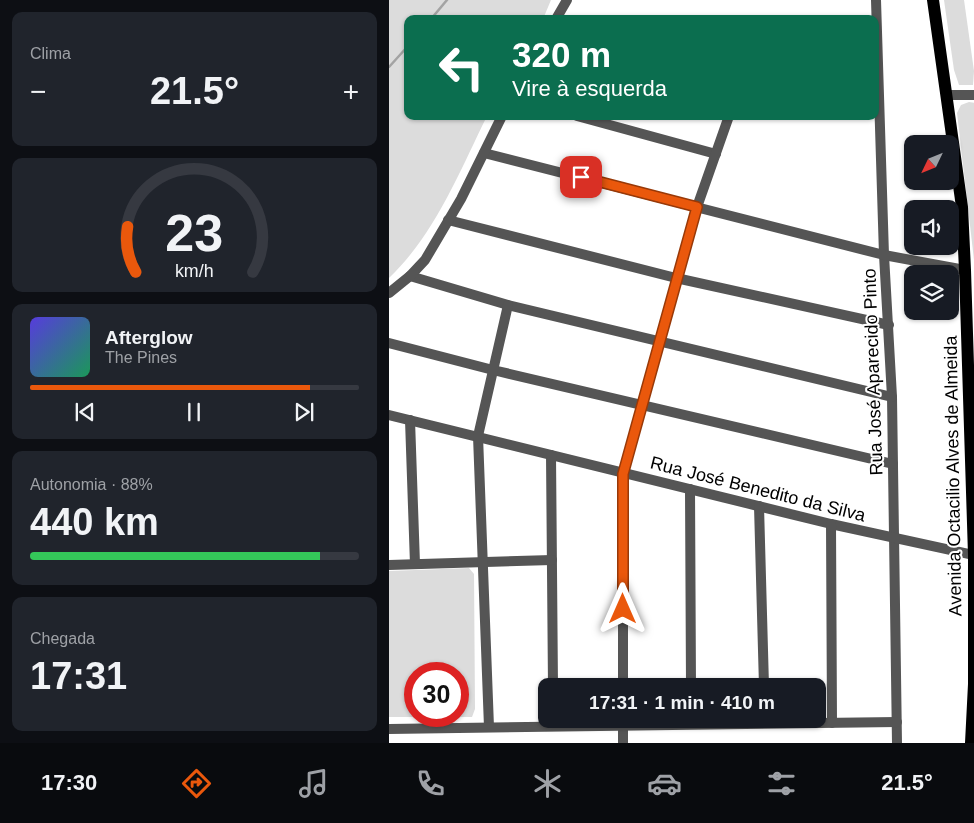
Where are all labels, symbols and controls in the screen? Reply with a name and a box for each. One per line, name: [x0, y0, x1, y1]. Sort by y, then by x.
icon: left: [429, 35, 494, 100]
text: 320 m: [512, 35, 611, 74]
text: Clima: [30, 45, 71, 62]
text: 21.5°: [150, 70, 239, 112]
text: −: [30, 76, 46, 107]
text: +: [343, 76, 359, 107]
text: Vire à esquerda: [512, 76, 667, 101]
north arrow: [904, 135, 959, 190]
map controls: [904, 135, 959, 320]
pin: [560, 156, 602, 198]
icon: arrive: [567, 163, 595, 191]
button: sound: [904, 200, 959, 255]
text: 23: [166, 204, 223, 262]
text: km/h: [175, 261, 214, 281]
button: layers: [904, 265, 959, 320]
street label: Rua José Aparecido Pinto: [859, 268, 887, 476]
text: Afterglow: [105, 327, 193, 348]
street label: Avenida Octacilio Alves de Almeida: [941, 334, 965, 617]
text: The Pines: [105, 349, 177, 366]
icon: previous: [71, 398, 99, 426]
icon: pause: [180, 398, 208, 426]
icon: next: [290, 398, 318, 426]
street label: Rua José Benedito da Silva: [648, 453, 869, 526]
text: Autonomia · 88%: [30, 476, 153, 493]
text: 440 km: [30, 501, 159, 543]
position arrow: [596, 582, 648, 634]
text: Chegada: [30, 630, 95, 647]
text: 17:31: [30, 655, 127, 697]
speed limit sign: 30: [404, 662, 469, 727]
text: 17:31 · 1 min · 410 m: [589, 692, 775, 713]
icon: directions: [179, 766, 214, 801]
icon: music: [296, 766, 331, 801]
icon: phone: [413, 766, 448, 801]
icon: climate: [530, 766, 565, 801]
icon: car: [647, 766, 682, 801]
icon: filters: [764, 766, 799, 801]
text: 17:30: [41, 770, 97, 795]
text: 21.5°: [881, 770, 933, 795]

